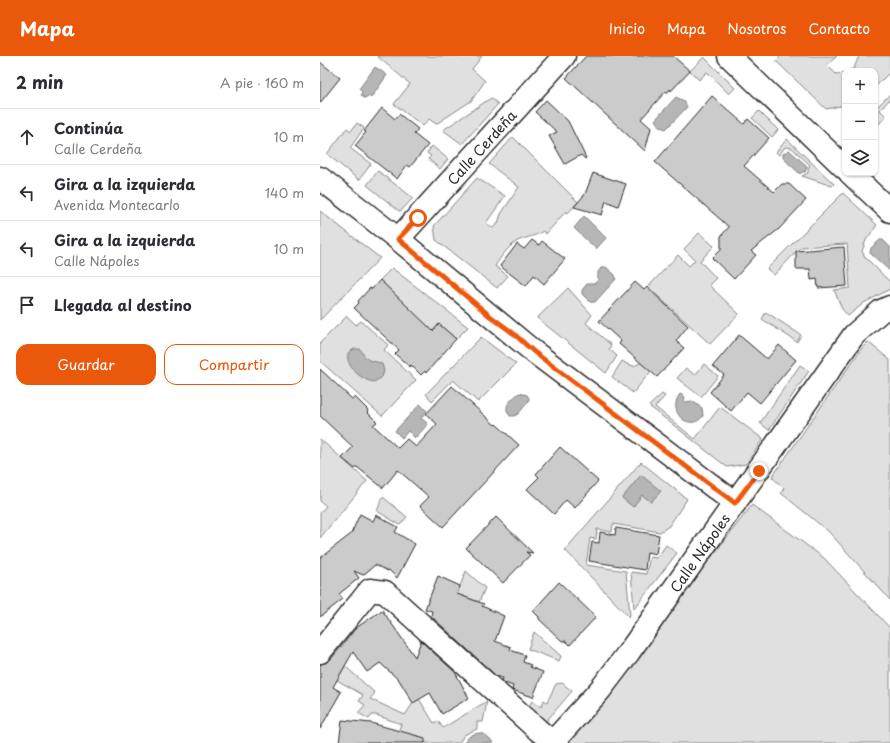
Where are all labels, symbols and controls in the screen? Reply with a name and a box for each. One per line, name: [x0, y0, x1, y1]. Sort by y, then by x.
text: Mapa: [20, 14, 75, 42]
text: Inicio: [609, 18, 645, 39]
text: Mapa: [667, 18, 705, 39]
text: Nosotros: [727, 18, 787, 39]
text: Contacto: [809, 18, 870, 39]
map controls: [842, 68, 878, 176]
button: +: [842, 68, 878, 104]
text: 2 min: [16, 69, 63, 95]
text: A pie · 160 m: [220, 73, 304, 92]
button: −: [842, 104, 878, 140]
street label: Calle Cerdeña: [442, 105, 521, 189]
text: Continúa: [54, 116, 123, 139]
icon: ahead: [16, 126, 38, 148]
text: 10 m: [274, 127, 304, 146]
text: Calle Cerdeña: [54, 139, 142, 158]
button: layers: [842, 140, 878, 176]
text: Gira a la izquierda: [54, 172, 195, 195]
icon: left: [16, 182, 38, 204]
text: 140 m: [265, 183, 304, 202]
text: Avenida Montecarlo: [54, 195, 180, 214]
route start: [409, 209, 427, 227]
text: Gira a la izquierda: [54, 228, 195, 251]
icon: left: [16, 238, 38, 260]
text: 10 m: [274, 239, 304, 258]
text: Calle Nápoles: [54, 251, 140, 270]
text: Llegada al destino: [54, 293, 192, 316]
icon: arrive: [16, 294, 38, 316]
button: Guardar: [16, 344, 156, 385]
button: Compartir: [164, 344, 304, 385]
route end: [750, 462, 768, 480]
street label: Calle Nápoles: [664, 509, 735, 596]

